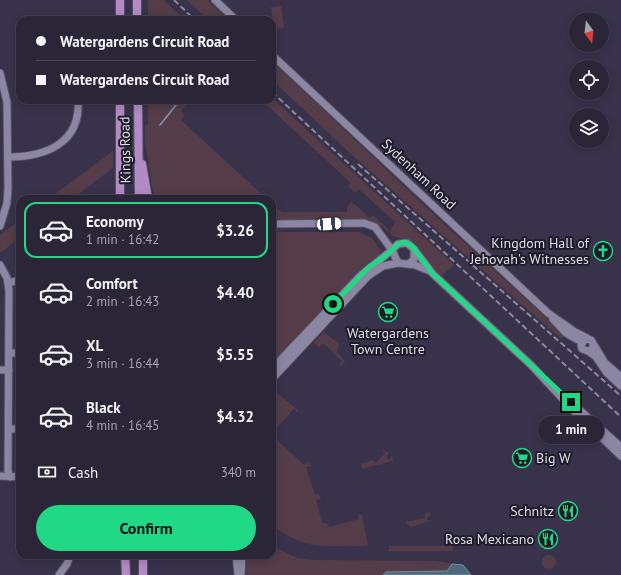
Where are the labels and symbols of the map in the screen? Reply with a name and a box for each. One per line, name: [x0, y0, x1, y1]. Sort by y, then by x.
north arrow: [569, 12, 609, 52]
street label: Kings Road: [115, 116, 135, 184]
street label: Sydenham Road: [378, 135, 460, 213]
car: [317, 217, 341, 231]
place label: Kingdom Hall of Jehovah's Witnesses: [469, 234, 590, 268]
church icon: Kingdom Hall of Jehovah's Witnesses: [592, 240, 614, 262]
route start: [324, 295, 342, 313]
supermarket icon: Watergardens Town Centre: [377, 301, 399, 323]
place label: Watergardens Town Centre: [347, 324, 429, 358]
route end: [562, 393, 580, 411]
callout: 1 min: [538, 416, 604, 444]
supermarket icon: Big W: [511, 447, 533, 469]
place label: Big W: [536, 449, 571, 467]
restaurant icon: Schnitz: [557, 500, 579, 522]
place label: Schnitz: [510, 502, 554, 520]
restaurant icon: Rosa Mexicano: [537, 528, 559, 550]
place label: Rosa Mexicano: [445, 530, 534, 548]

